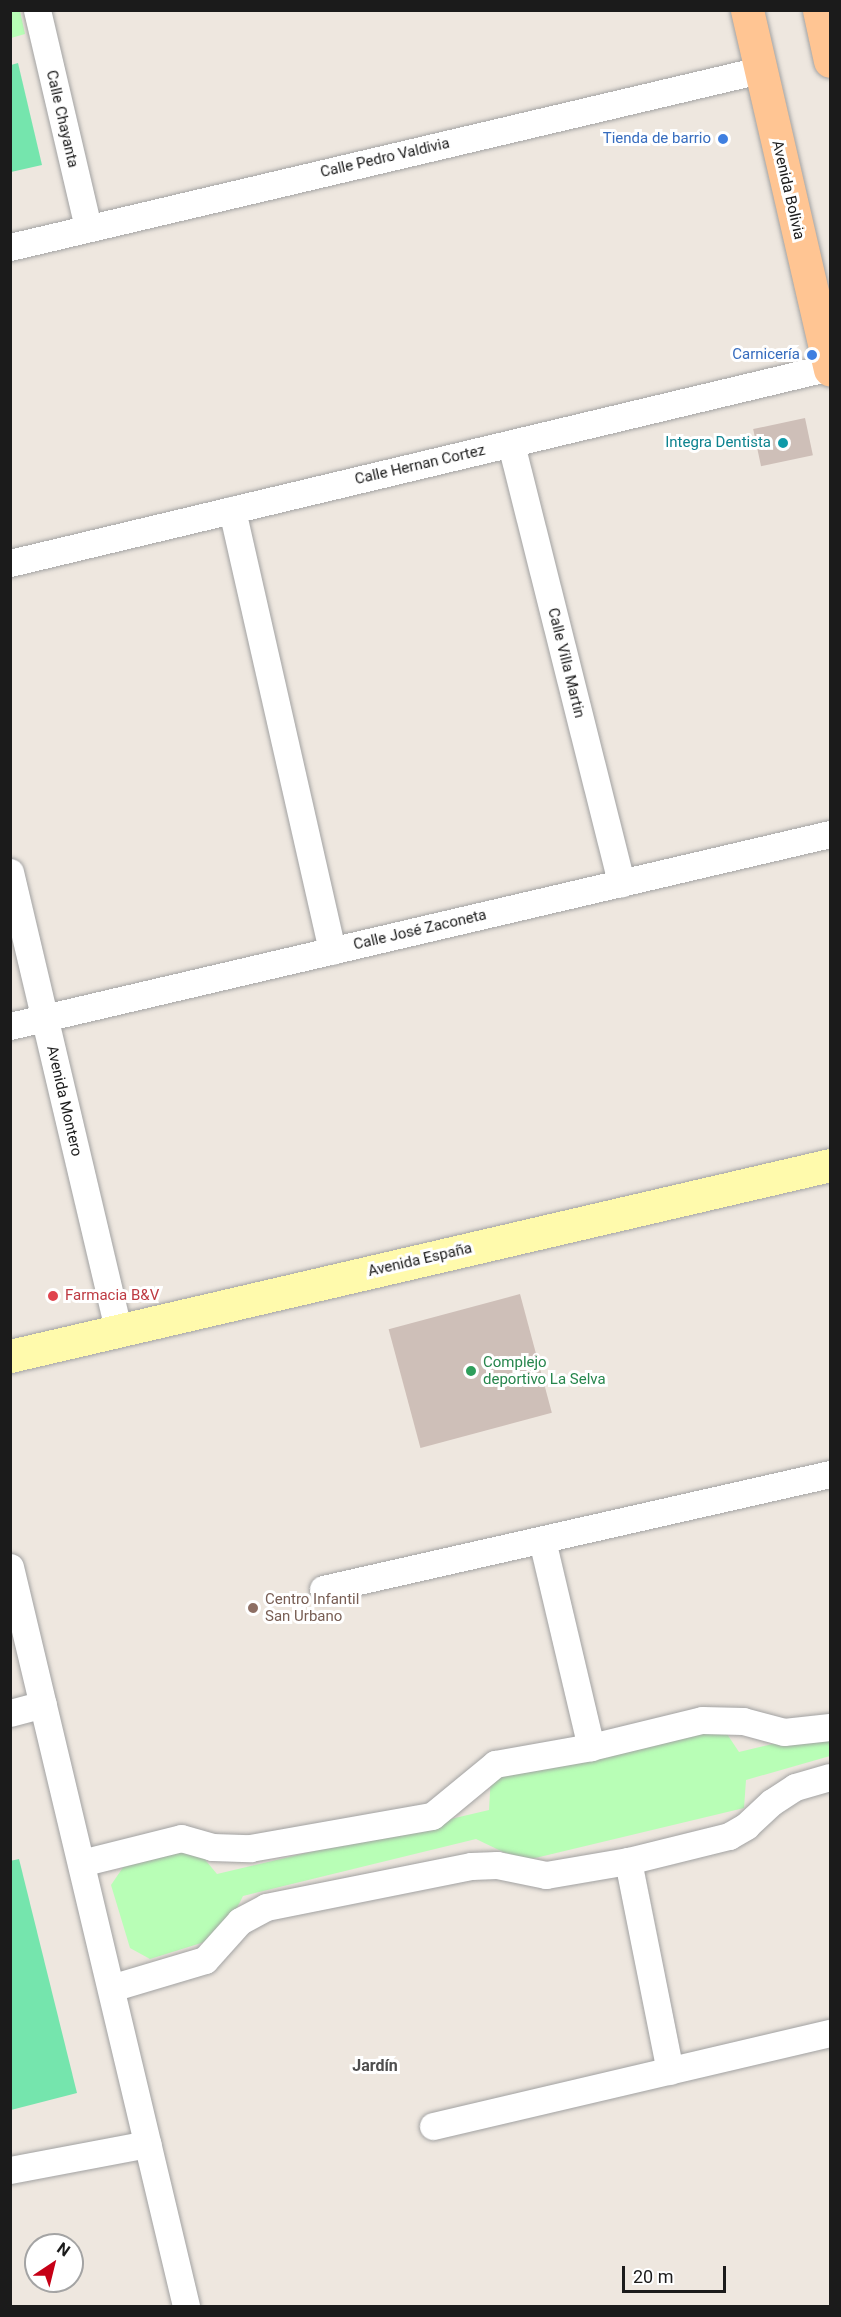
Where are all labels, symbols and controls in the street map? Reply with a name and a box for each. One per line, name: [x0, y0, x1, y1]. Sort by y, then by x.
street label: Calle Chayanta: [42, 69, 82, 169]
place label: Tienda de barrio: [603, 130, 711, 148]
marker: Tienda de barrio: [716, 132, 730, 146]
street label: Calle Pedro Valdivia: [319, 134, 451, 182]
street label: Avenida Bolivia: [768, 139, 808, 241]
place label: Carnicería: [732, 346, 800, 364]
marker: Carnicería: [805, 348, 819, 362]
place label: Integra Dentista: [665, 434, 771, 452]
marker: Integra Dentista: [776, 436, 790, 450]
street label: Calle Hernan Cortez: [353, 441, 487, 489]
street label: Calle Villa Martin: [544, 606, 588, 720]
street label: Calle José Zaconeta: [352, 906, 488, 954]
street label: Avenida Montero: [43, 1044, 85, 1158]
street label: Avenida España: [366, 1239, 474, 1281]
place label: Farmacia B&V: [65, 1287, 159, 1305]
marker: Farmacia B&V: [46, 1289, 60, 1303]
place label: Complejo deportivo La Selva: [483, 1353, 606, 1388]
marker: Complejo deportivo La Selva: [464, 1364, 478, 1378]
place label: Centro Infantil San Urbano: [265, 1590, 359, 1625]
marker: Centro Infantil San Urbano: [246, 1601, 260, 1615]
district label: Jardín: [352, 2056, 398, 2076]
north arrow: [24, 2233, 84, 2293]
text: N: [53, 2238, 74, 2261]
scale bar: [625, 2254, 728, 2292]
text: 20 m: [633, 2266, 673, 2287]

